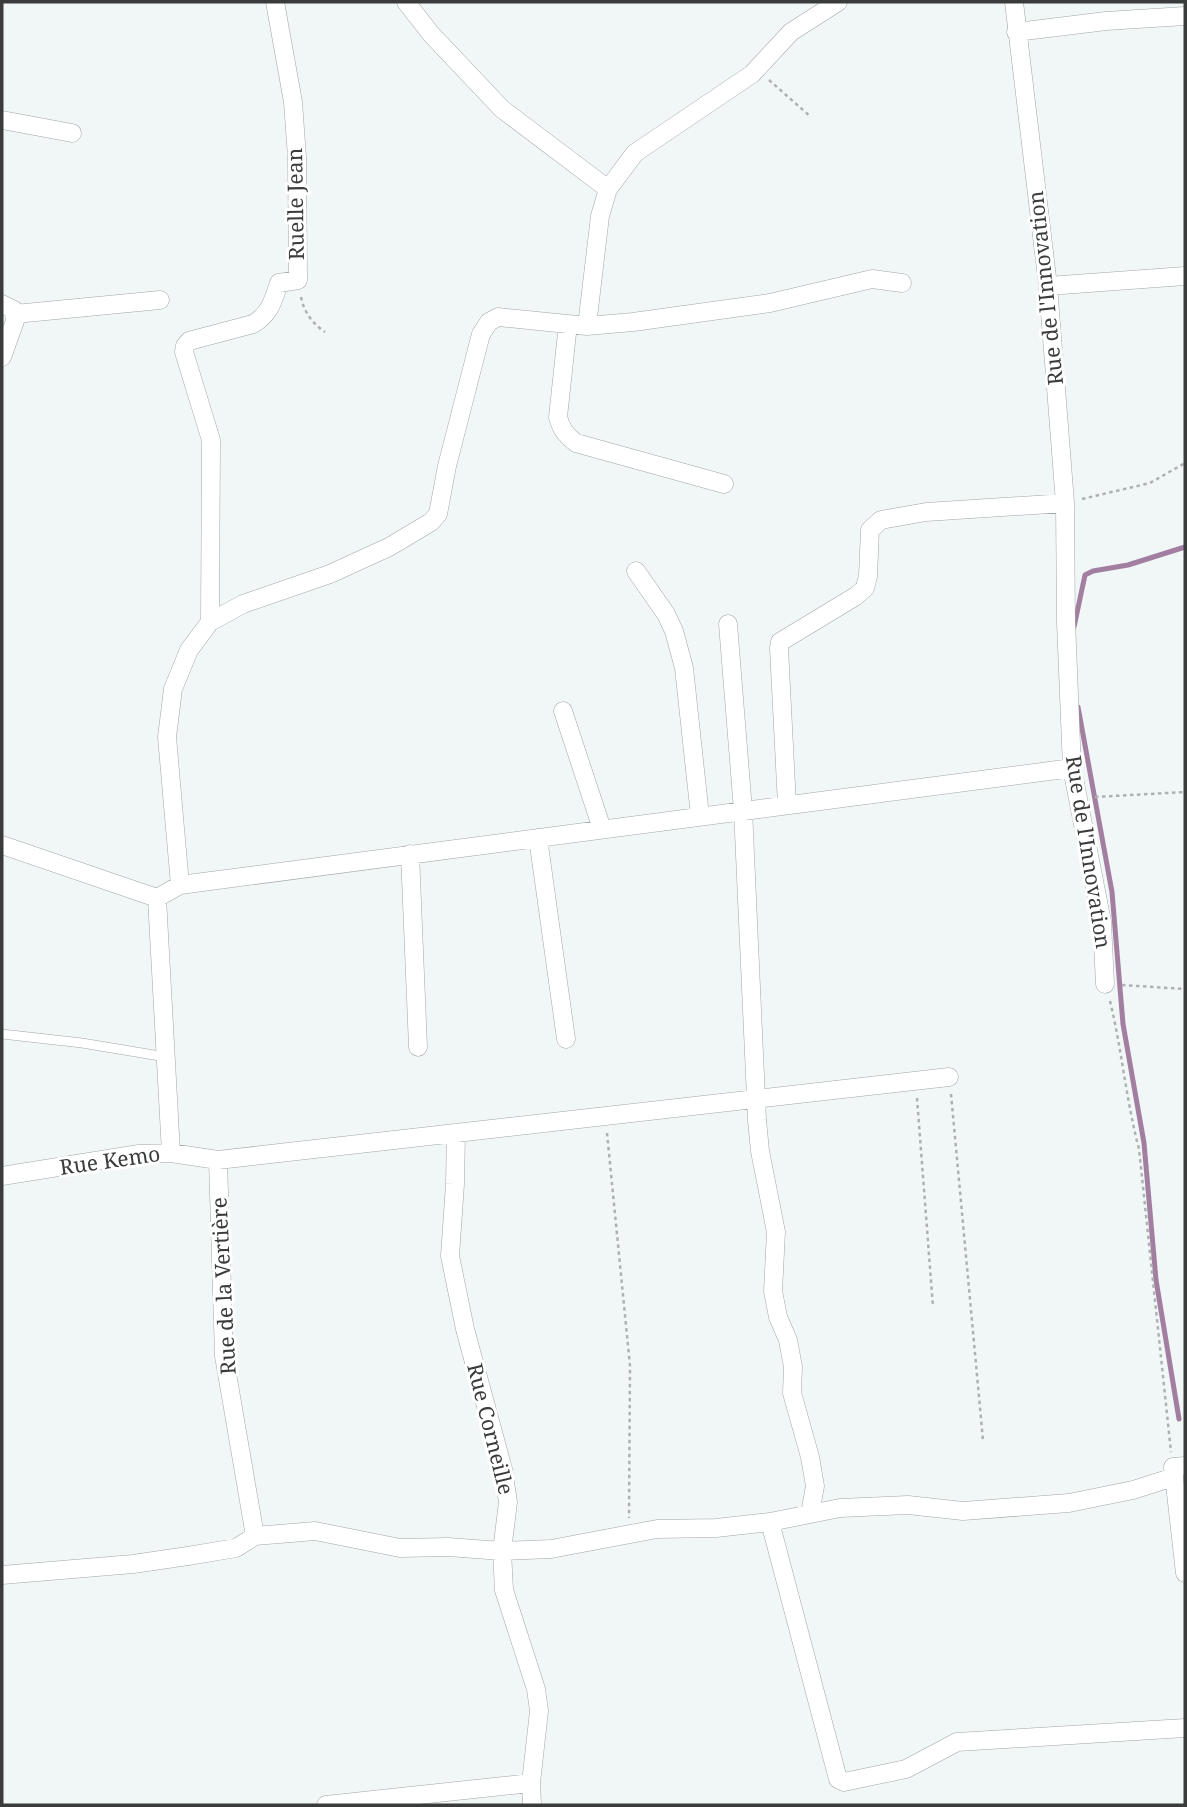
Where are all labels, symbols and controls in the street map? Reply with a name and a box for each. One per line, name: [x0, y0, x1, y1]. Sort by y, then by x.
street label: Ruelle Jean: [280, 148, 310, 260]
street label: Rue de l'Innovation: [1021, 190, 1069, 387]
street label: Rue de l'Innovation: [1060, 753, 1118, 950]
street label: Rue Kemo: [58, 1139, 162, 1181]
street label: Rue de la Vertière: [204, 1197, 242, 1376]
street label: Rue Corneille: [461, 1360, 521, 1497]

